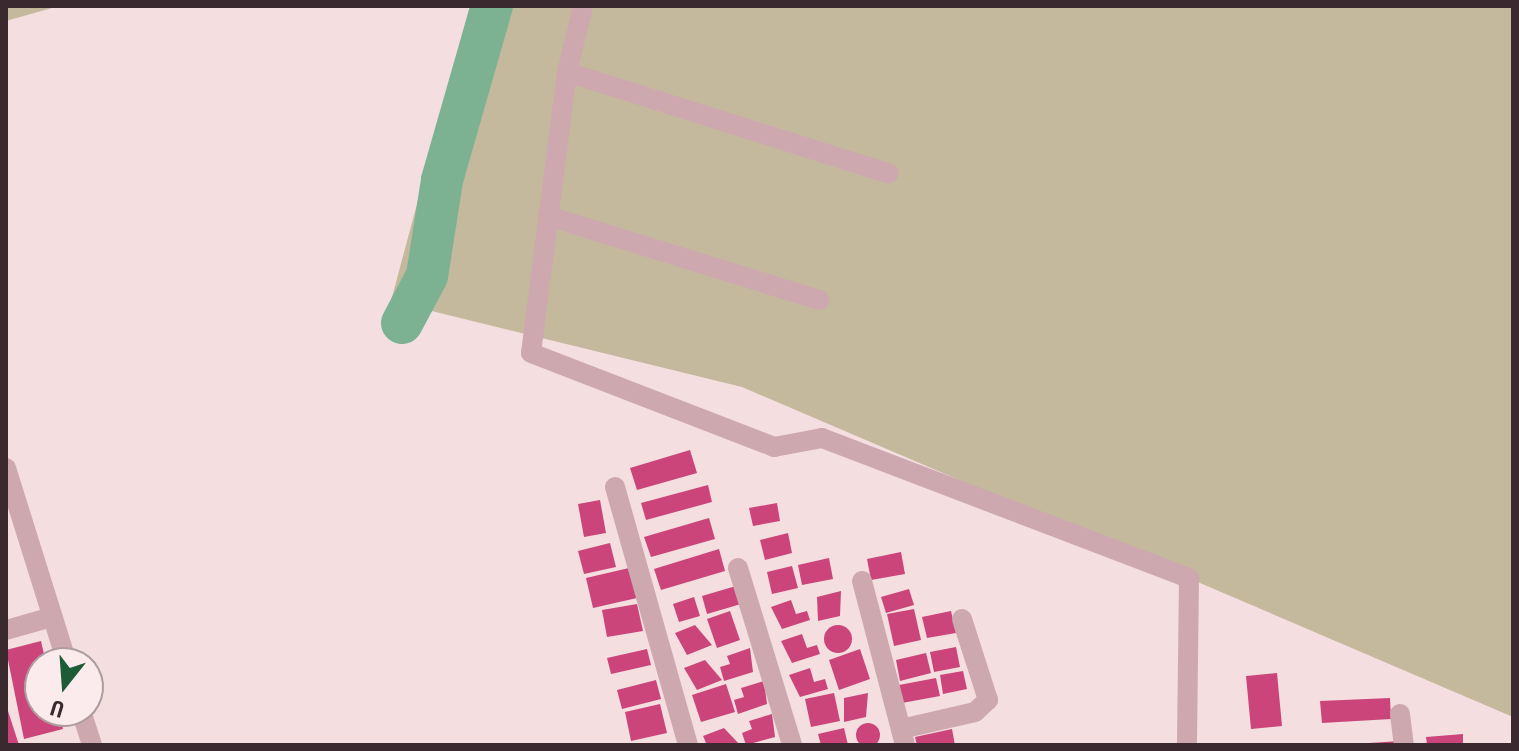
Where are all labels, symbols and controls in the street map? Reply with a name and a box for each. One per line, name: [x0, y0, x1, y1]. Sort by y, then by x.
north arrow: [24, 647, 104, 727]
text: U: [48, 695, 67, 722]

